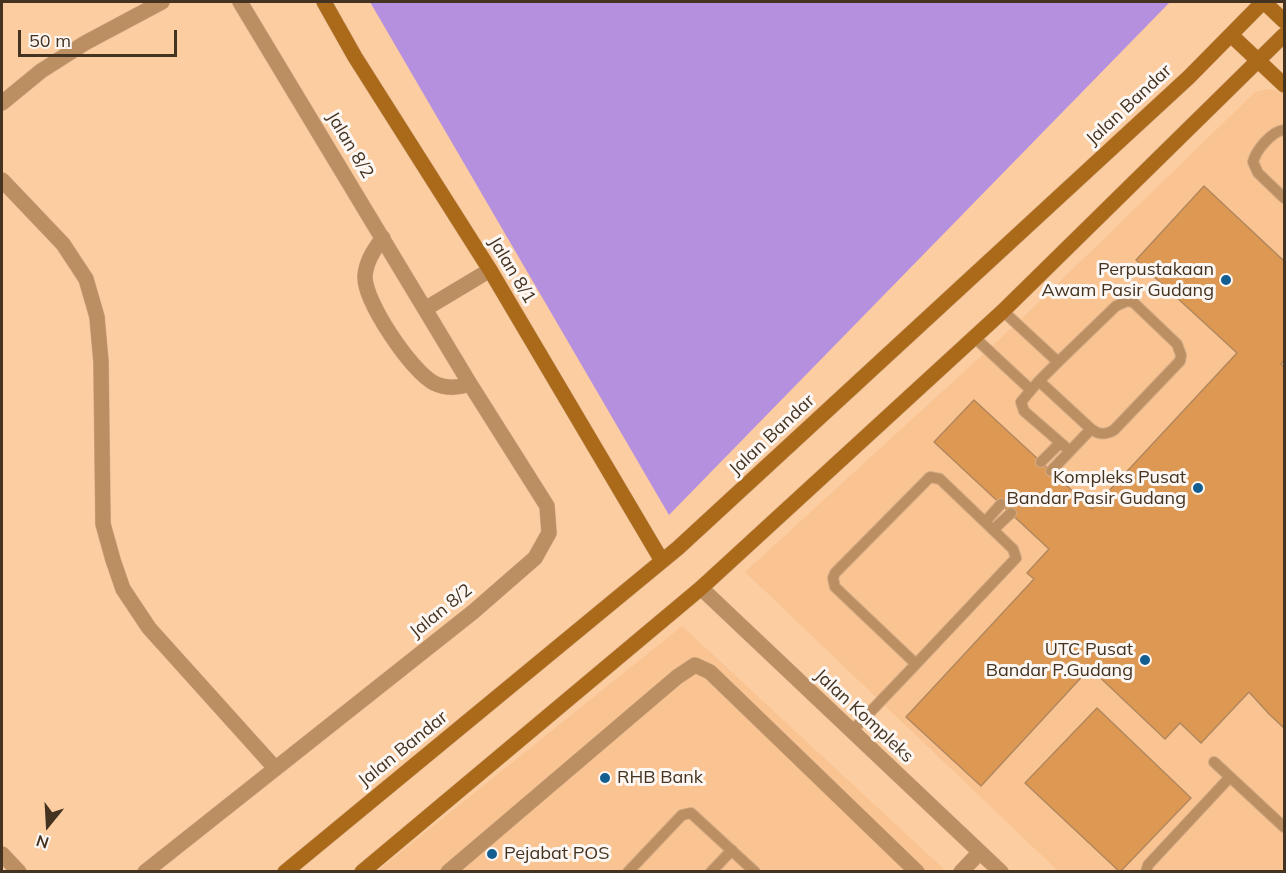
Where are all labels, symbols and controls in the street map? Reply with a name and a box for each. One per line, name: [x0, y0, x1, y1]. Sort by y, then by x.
scale bar: [21, 18, 180, 56]
text: 50 m: [29, 29, 71, 52]
street label: Jalan Bandar: [1082, 60, 1176, 150]
street label: Jalan 8/2: [322, 108, 378, 182]
street label: Jalan 8/1: [484, 233, 540, 307]
place label: Perpustakaan Awam Pasir Gudang: [1041, 259, 1214, 302]
marker: Perpustakaan Awam Pasir Gudang: [1219, 273, 1233, 287]
street label: Jalan Bandar: [725, 390, 819, 480]
place label: Kompleks Pusat Bandar Pasir Gudang: [1007, 467, 1186, 510]
marker: Kompleks Pusat Bandar Pasir Gudang: [1191, 481, 1205, 495]
street label: Jalan 8/2: [406, 579, 476, 643]
place label: UTC Pusat Bandar P.Gudang: [986, 639, 1133, 682]
marker: UTC Pusat Bandar P.Gudang: [1138, 653, 1152, 667]
street label: Jalan Kompleks: [810, 665, 918, 767]
street label: Jalan Bandar: [354, 706, 452, 792]
place label: RHB Bank: [617, 767, 703, 789]
marker: RHB Bank: [598, 771, 612, 785]
north arrow: [18, 795, 78, 855]
text: N: [34, 831, 51, 853]
place label: Pejabat POS: [504, 843, 609, 865]
marker: Pejabat POS: [485, 847, 499, 861]

